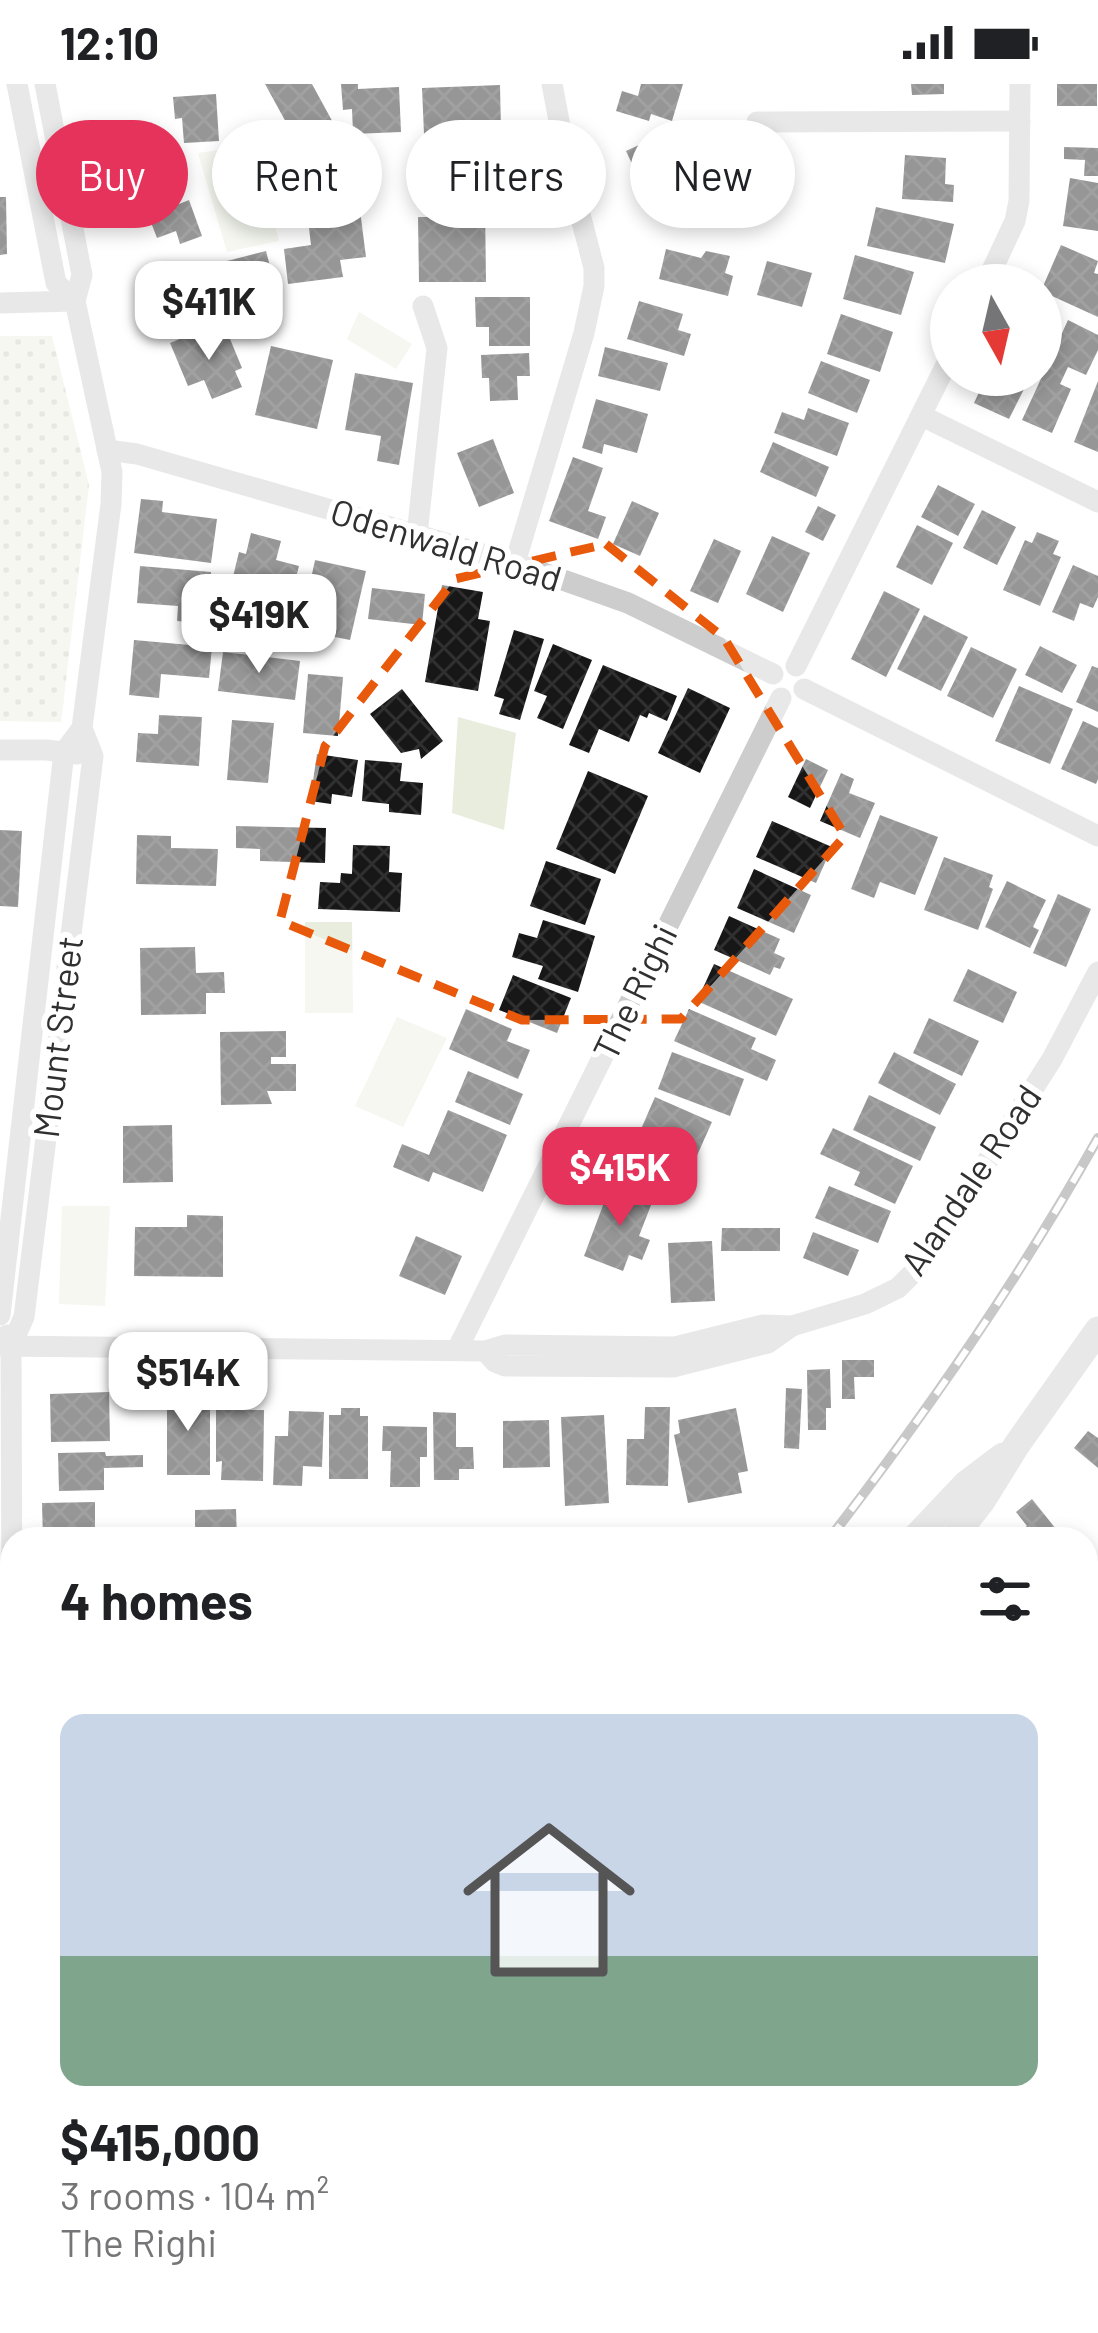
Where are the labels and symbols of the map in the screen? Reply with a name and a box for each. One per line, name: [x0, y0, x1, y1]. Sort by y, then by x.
pin: $411K: [125, 261, 293, 363]
north arrow: [930, 264, 1062, 396]
street label: Odenwald Road: [326, 488, 567, 599]
pin: $419K: [175, 574, 343, 676]
street label: The Righi: [583, 917, 685, 1066]
street label: Mount Street: [23, 934, 90, 1140]
street label: Alandale Road: [890, 1076, 1049, 1282]
pin: $415K: [536, 1127, 704, 1229]
pin: $514K: [104, 1332, 272, 1434]

